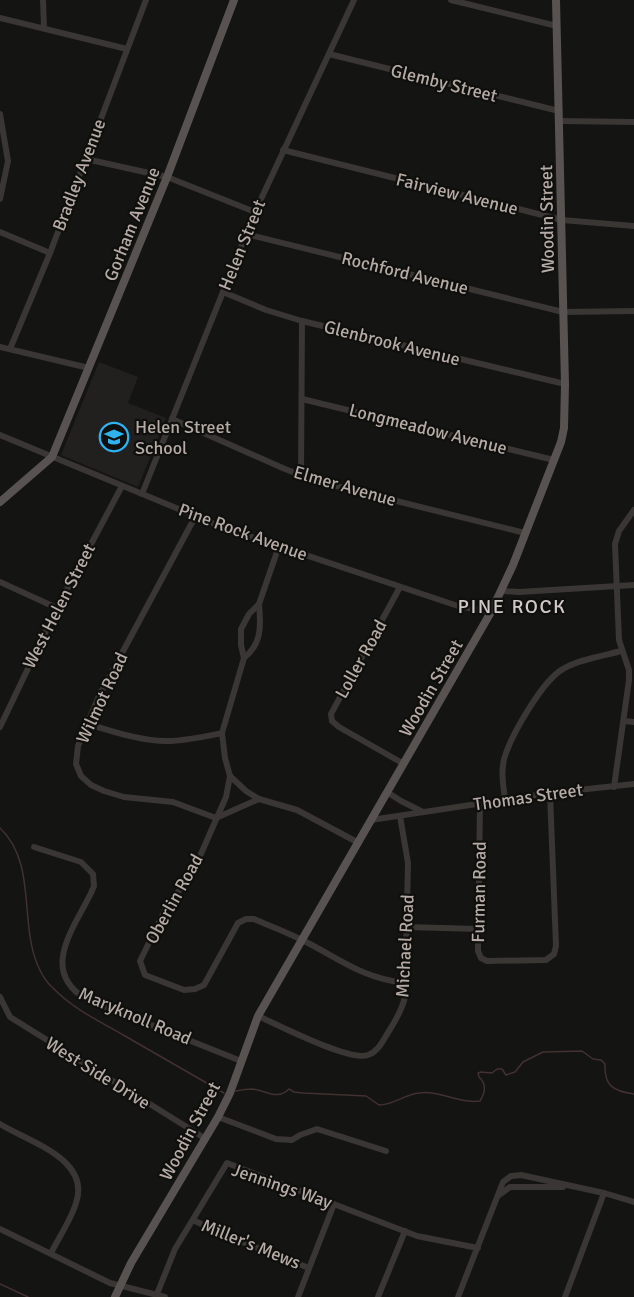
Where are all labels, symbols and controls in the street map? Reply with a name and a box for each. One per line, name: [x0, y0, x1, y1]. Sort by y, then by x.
street label: Glemby Street: [389, 59, 499, 107]
street label: Bradley Avenue: [48, 116, 110, 234]
street label: Gorham Avenue: [99, 164, 165, 284]
street label: Woodin Street: [535, 165, 559, 273]
street label: Fairview Avenue: [394, 168, 520, 220]
street label: Helen Street: [214, 196, 270, 294]
street label: Rochford Avenue: [339, 247, 471, 299]
street label: Glenbrook Avenue: [322, 315, 462, 371]
street label: Longmeadow Avenue: [347, 399, 509, 459]
place label: Helen Street School: [135, 416, 231, 459]
school or university icon: Helen Street School: [98, 421, 130, 453]
street label: Elmer Avenue: [291, 461, 399, 511]
street label: Pine Rock Avenue: [176, 498, 310, 566]
street label: West Helen Street: [18, 540, 100, 672]
district label: PINE ROCK: [458, 594, 566, 619]
street label: Loller Road: [330, 616, 392, 702]
street label: Woodin Street: [394, 636, 468, 740]
street label: Wilmot Road: [71, 649, 133, 747]
street label: Thomas Street: [472, 778, 584, 816]
street label: Furman Road: [467, 841, 491, 943]
street label: Oberlin Road: [140, 850, 208, 948]
street label: Michael Road: [391, 894, 419, 998]
street label: Maryknoll Road: [75, 982, 195, 1050]
street label: West Side Drive: [42, 1032, 154, 1114]
street label: Woodin Street: [155, 1078, 225, 1184]
street label: Jennings Way: [229, 1159, 336, 1214]
street label: Miller's Mews: [198, 1214, 304, 1274]

